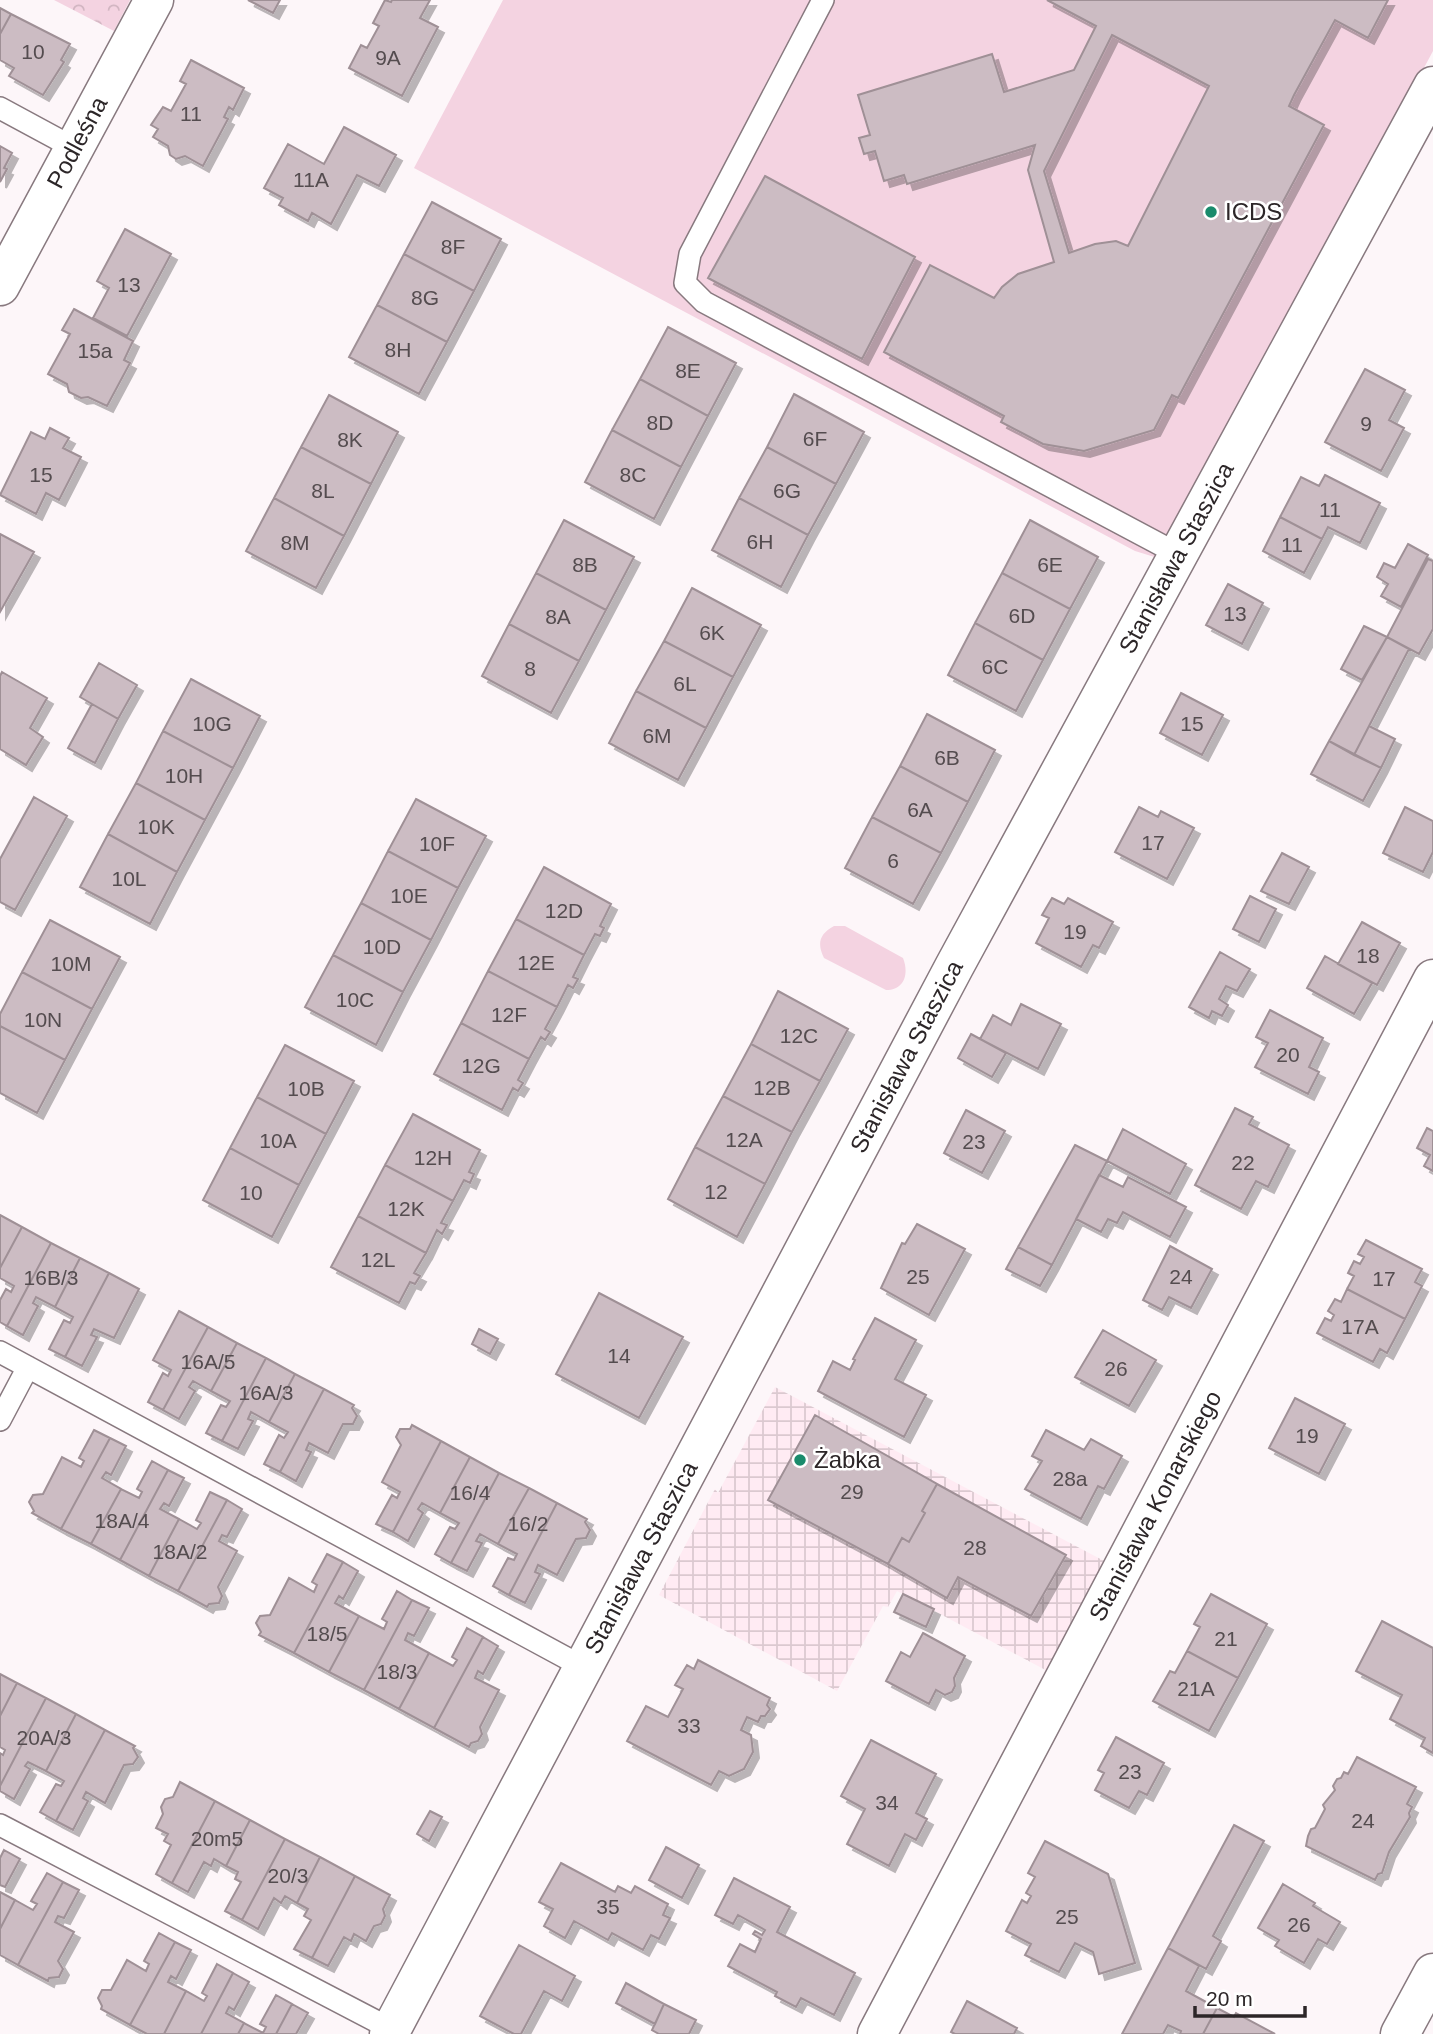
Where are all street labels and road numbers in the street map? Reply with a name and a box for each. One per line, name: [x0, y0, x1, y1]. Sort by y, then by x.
street label: Podleśna: [41, 91, 113, 193]
street label: Stanisława Staszica: [1113, 457, 1239, 658]
street label: Stanisława Staszica: [844, 955, 968, 1157]
street label: Stanisława Konarskiego: [1083, 1386, 1227, 1625]
street label: Stanisława Staszica: [579, 1456, 703, 1658]

